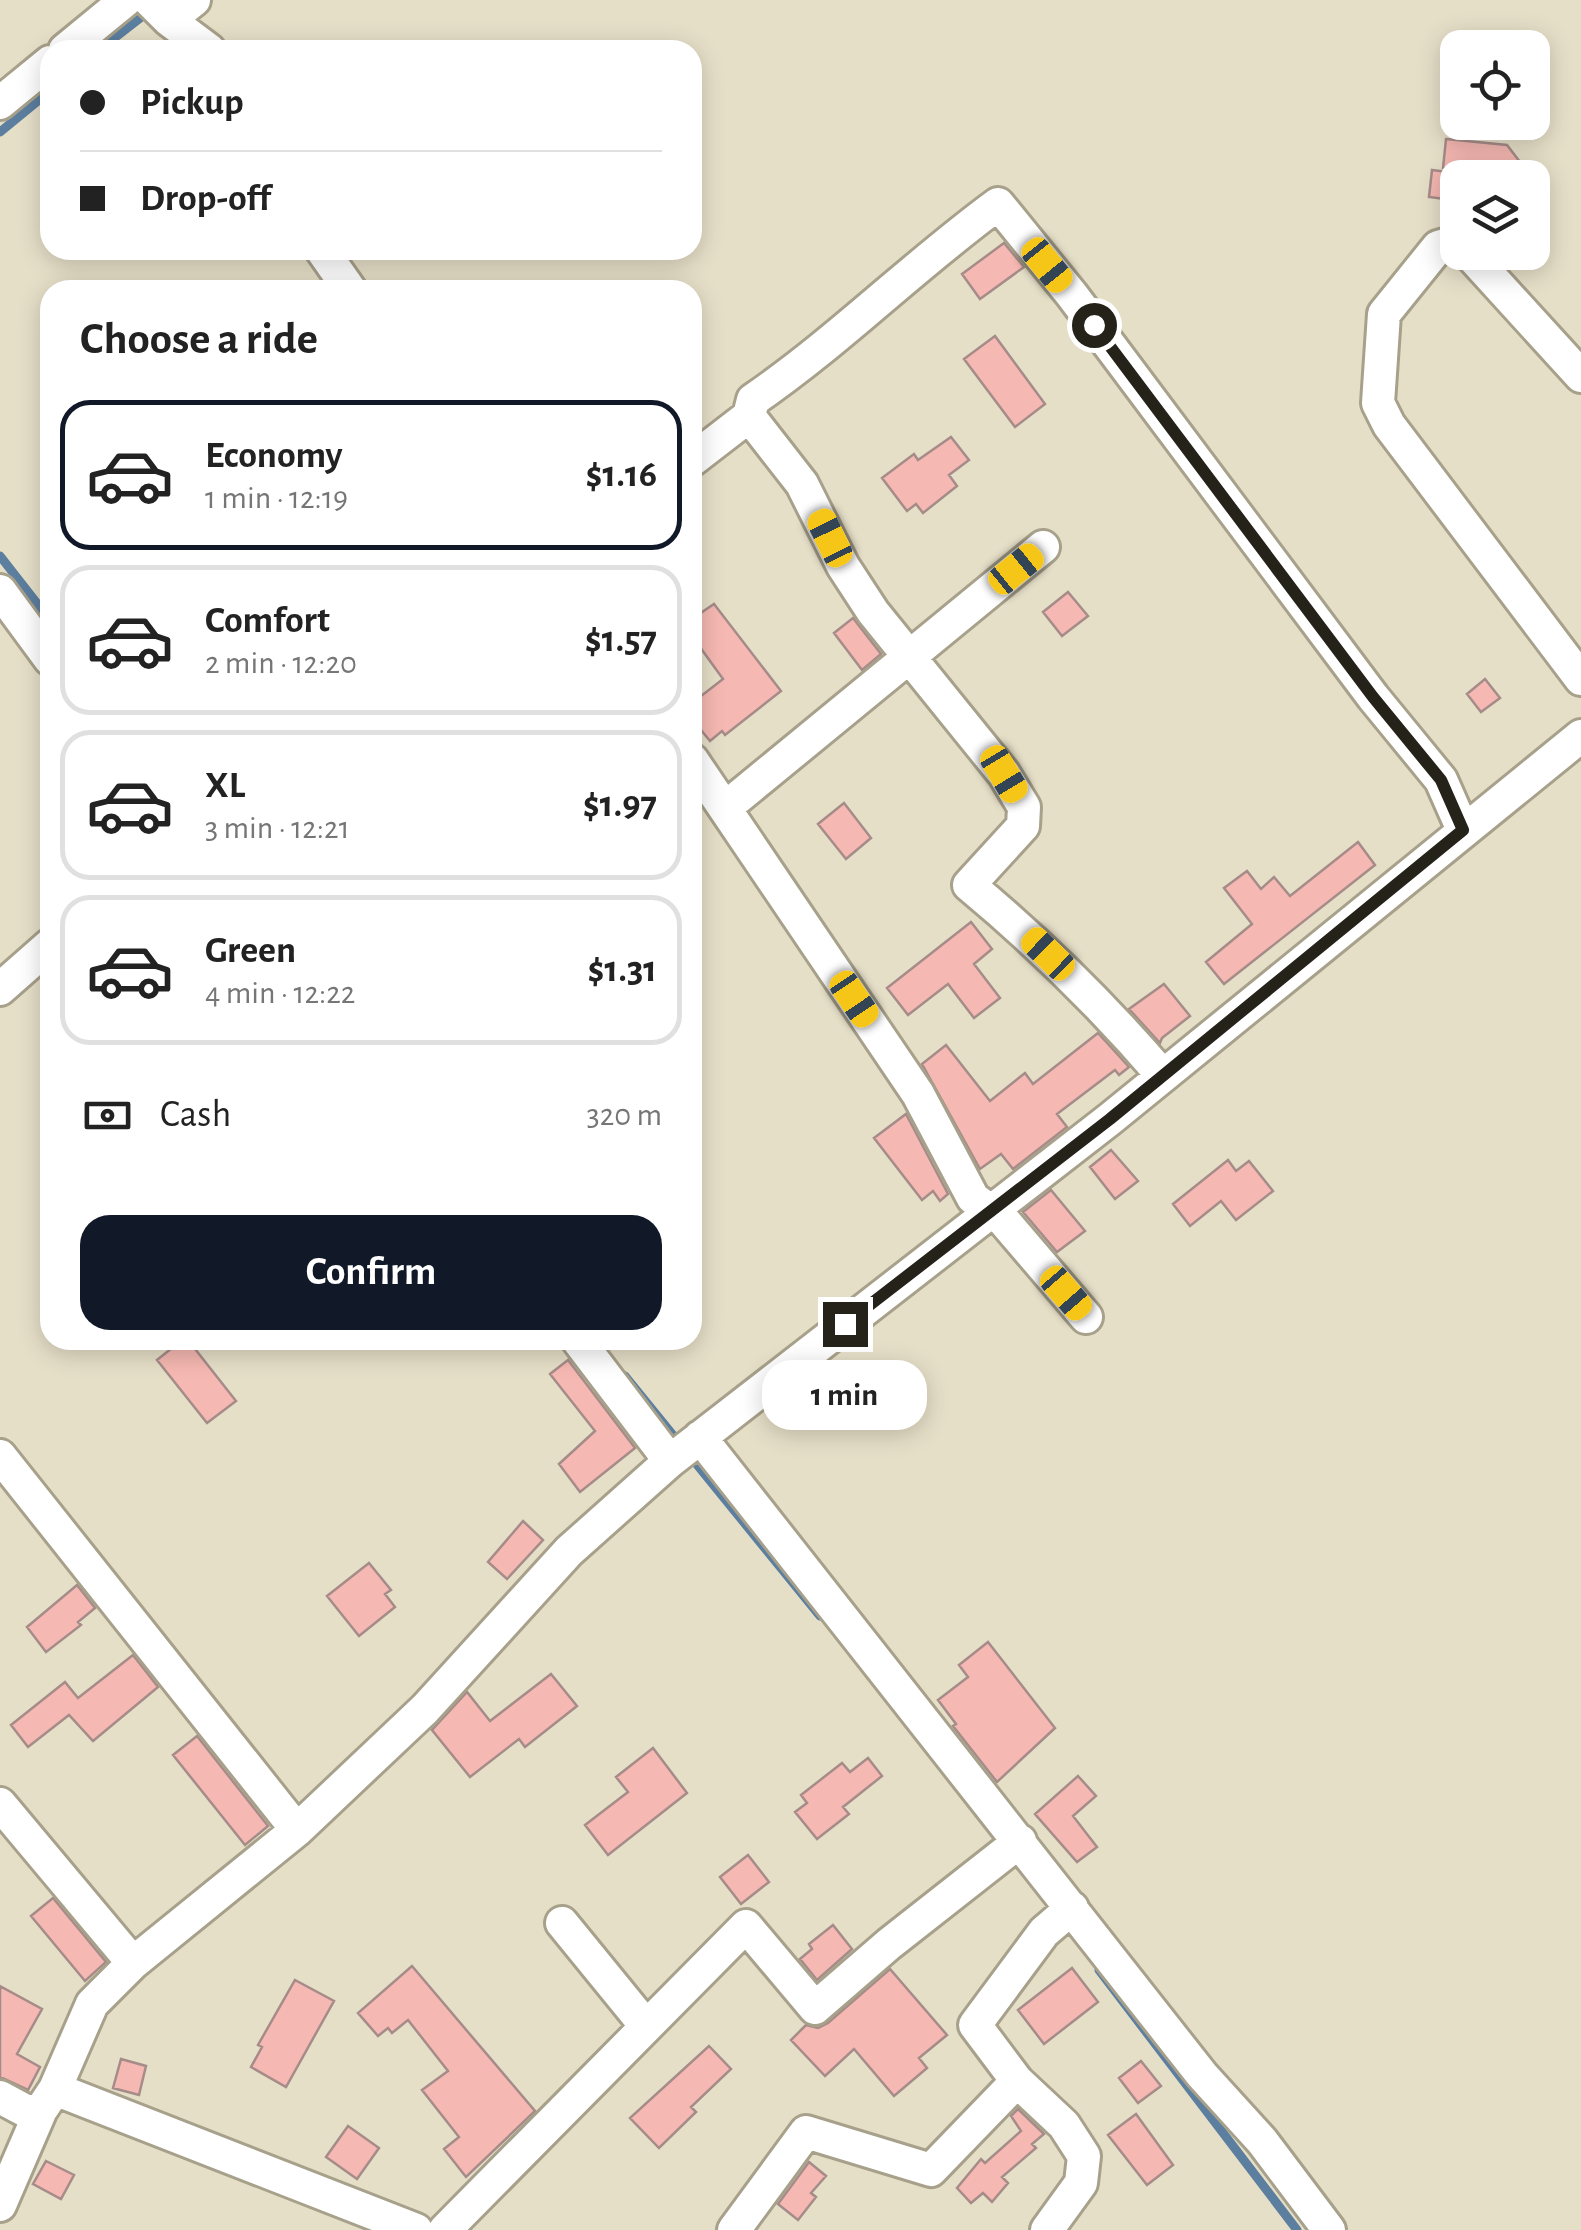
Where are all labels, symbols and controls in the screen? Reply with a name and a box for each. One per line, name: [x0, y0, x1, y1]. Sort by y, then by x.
map controls: [1440, 30, 1550, 270]
button: locate: [1440, 30, 1550, 140]
text: Pickup: [140, 84, 244, 122]
button: layers: [1440, 160, 1550, 270]
text: Drop-off: [140, 180, 271, 218]
car: [1016, 232, 1078, 298]
route start: [1072, 303, 1117, 348]
text: Choose a ride: [80, 317, 318, 362]
icon: car: [85, 430, 175, 520]
text: Economy: [205, 437, 343, 475]
text: $1.16: [585, 456, 657, 494]
text: 1 min · 12:19: [205, 482, 348, 514]
car: [803, 504, 857, 572]
car: [983, 538, 1049, 600]
icon: car: [85, 595, 175, 685]
text: Comfort: [205, 602, 330, 640]
text: $1.57: [585, 621, 657, 659]
text: 2 min · 12:20: [205, 647, 357, 679]
car: [976, 741, 1032, 807]
icon: car: [85, 760, 175, 850]
text: XL: [205, 767, 245, 805]
text: $1.97: [583, 786, 657, 824]
text: 3 min · 12:21: [205, 812, 350, 844]
car: [1016, 922, 1080, 986]
icon: car: [85, 925, 175, 1015]
text: Green: [205, 932, 296, 970]
text: $1.31: [587, 951, 657, 989]
car: [825, 966, 883, 1032]
text: 4 min · 12:22: [205, 977, 355, 1009]
icon: cash: [80, 1088, 135, 1143]
text: Cash: [160, 1096, 231, 1134]
text: 320 m: [586, 1099, 662, 1131]
button: Confirm: [80, 1215, 662, 1330]
car: [1035, 1261, 1097, 1325]
route end: [823, 1302, 868, 1347]
callout: 1 min: [762, 1359, 928, 1429]
text: 1 min: [811, 1379, 878, 1411]

